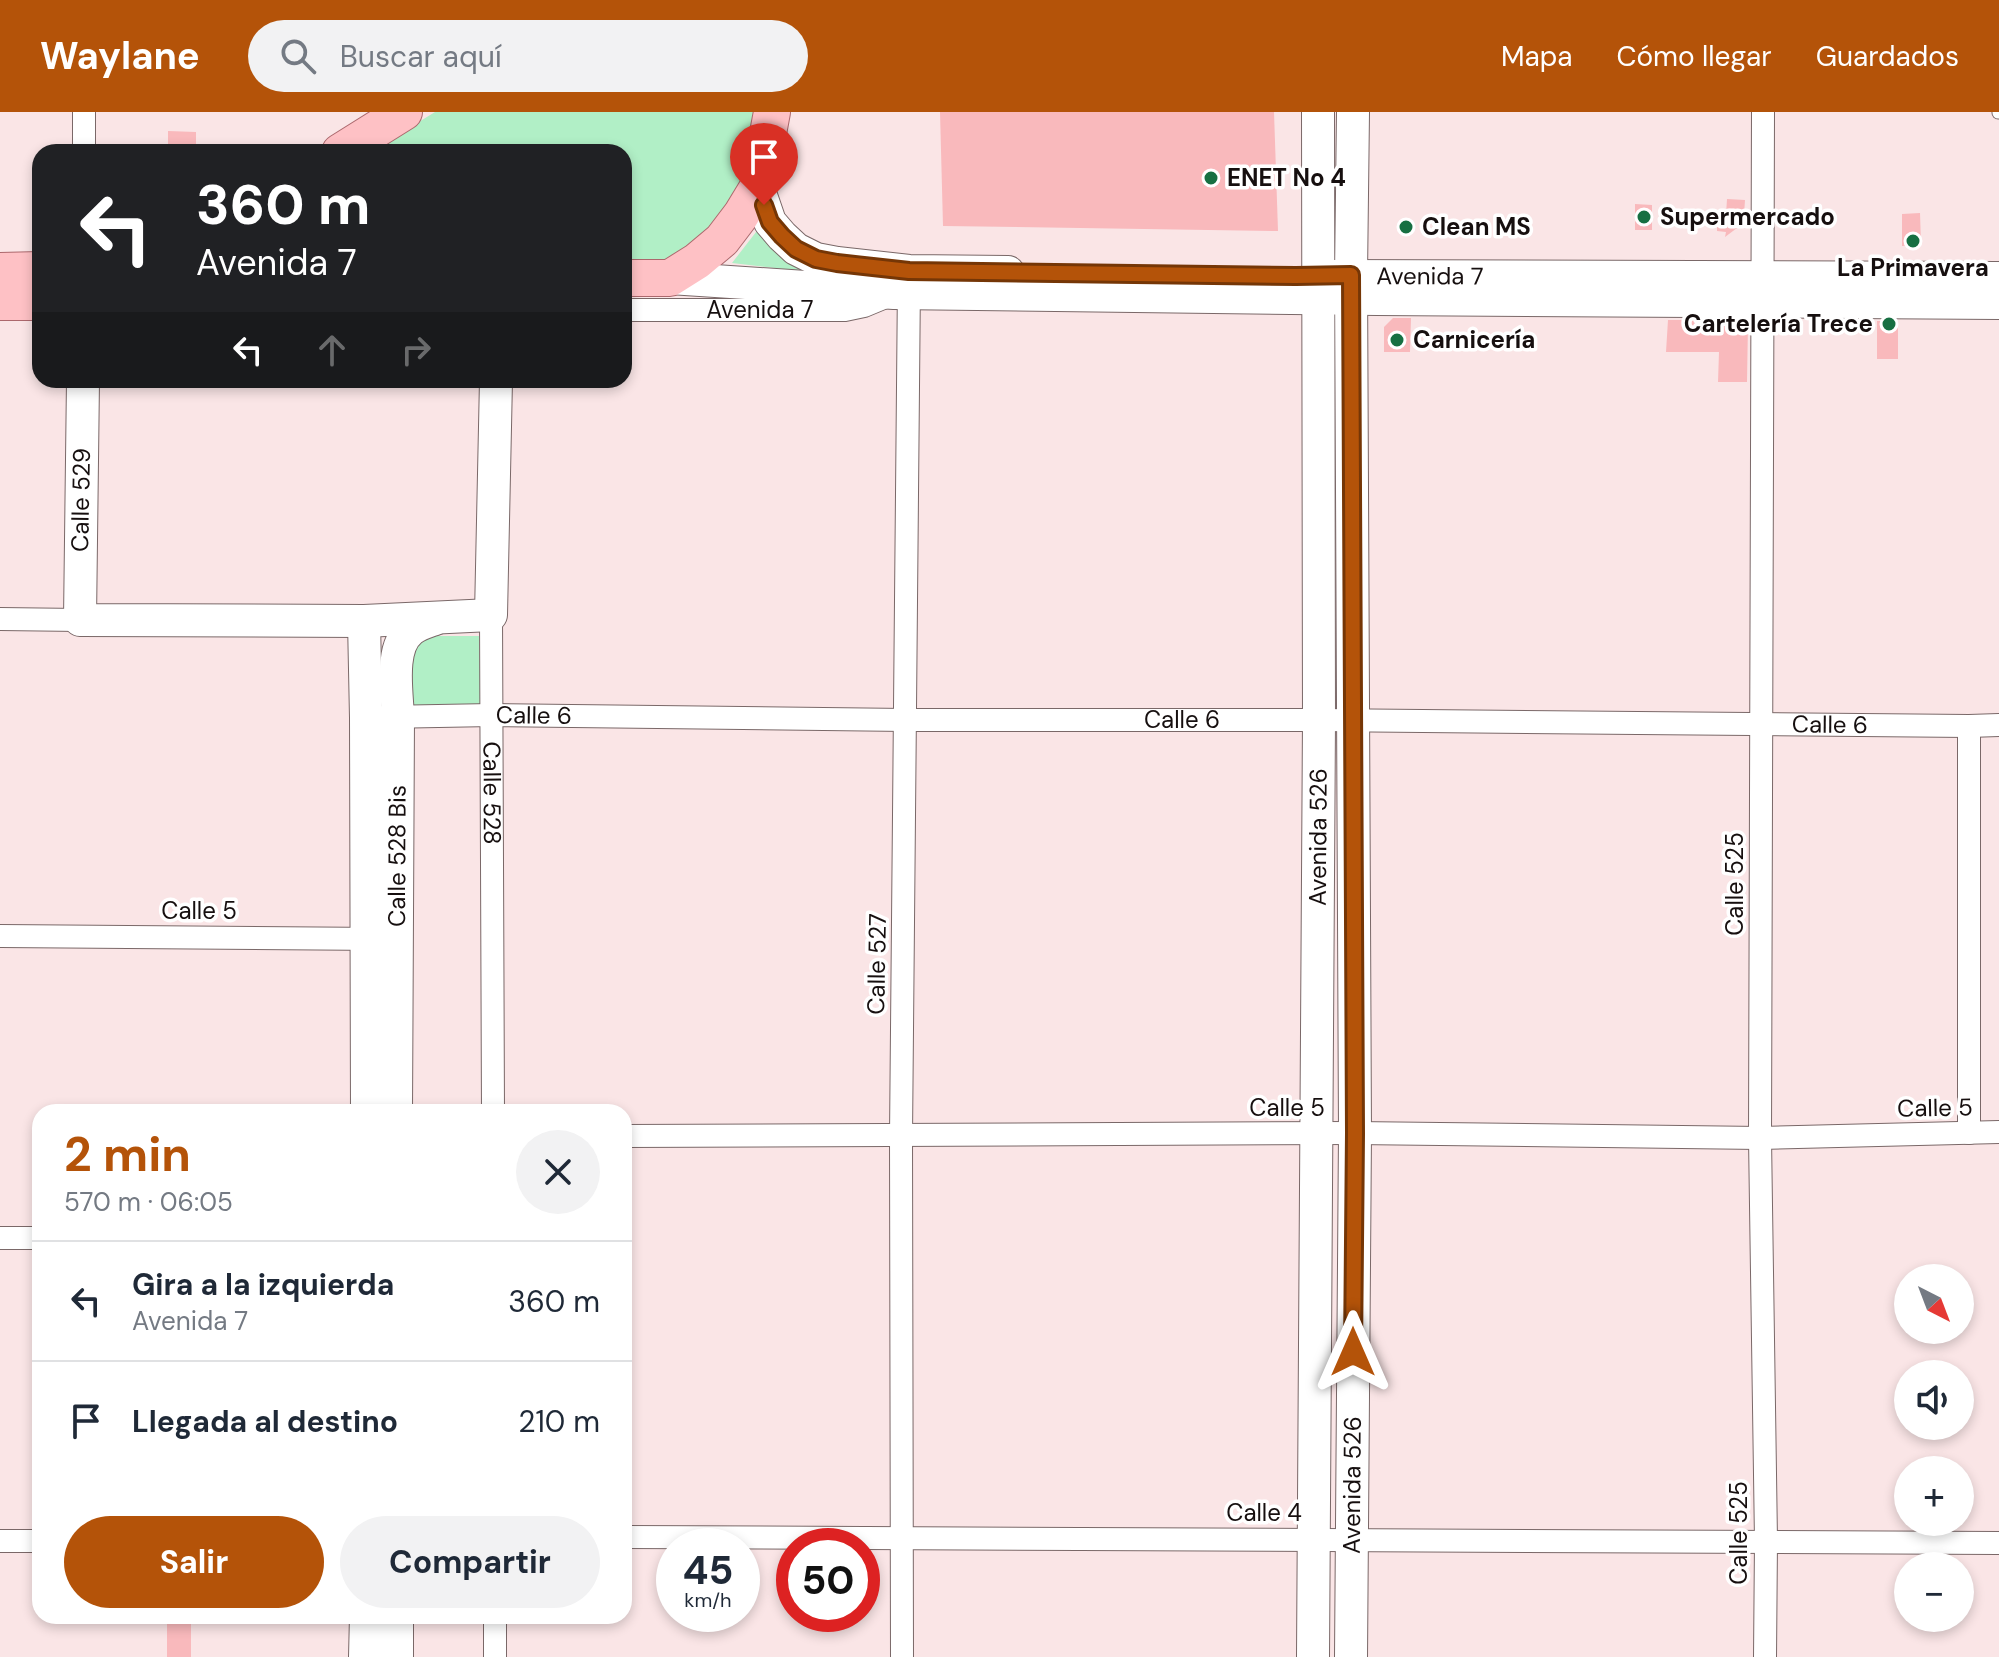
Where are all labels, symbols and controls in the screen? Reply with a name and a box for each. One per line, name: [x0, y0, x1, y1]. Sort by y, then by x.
search box: [248, 20, 808, 92]
text: Waylane: [40, 31, 200, 81]
icon: search: [276, 34, 320, 78]
text: Buscar aquí: [340, 37, 502, 76]
text: Mapa: [1501, 38, 1572, 75]
text: Cómo llegar: [1616, 38, 1772, 75]
text: Guardados: [1816, 38, 1959, 75]
pin: [730, 123, 798, 205]
icon: arrive: [742, 135, 786, 179]
place label: ENET No 4: [1227, 162, 1346, 193]
text: 360 m: [196, 168, 371, 241]
marker: ENET No 4: [1202, 169, 1220, 187]
icon: left: [64, 176, 168, 280]
place label: Supermercado: [1660, 201, 1835, 232]
marker: Supermercado: [1635, 208, 1653, 226]
place label: Clean MS: [1422, 211, 1531, 242]
marker: Clean MS: [1397, 218, 1415, 236]
marker: La Primavera: [1904, 232, 1922, 250]
text: Avenida 7: [196, 239, 357, 286]
place label: La Primavera: [1837, 252, 1989, 283]
street label: Avenida 7: [1376, 260, 1484, 291]
street label: Avenida 7: [706, 294, 814, 325]
place label: Cartelería Trece: [1684, 308, 1873, 339]
marker: Cartelería Trece: [1880, 315, 1898, 333]
place label: Carnicería: [1413, 324, 1535, 355]
icon: left: [226, 328, 270, 372]
icon: ahead: [310, 328, 354, 372]
icon: right: [394, 328, 438, 372]
marker: Carnicería: [1388, 331, 1406, 349]
street label: Calle 529: [64, 448, 97, 552]
street label: Calle 6: [496, 699, 572, 731]
street label: Calle 6: [1144, 704, 1220, 735]
street label: Calle 6: [1792, 708, 1868, 740]
street label: Calle 528: [477, 741, 508, 845]
street label: Avenida 526: [1302, 768, 1334, 906]
street label: Calle 528 Bis: [381, 785, 413, 927]
street label: Calle 525: [1719, 832, 1750, 936]
street label: Calle 5: [161, 895, 237, 926]
street label: Calle 527: [860, 913, 893, 1015]
street label: Calle 5: [1897, 1091, 1973, 1124]
street label: Calle 5: [1249, 1092, 1325, 1123]
text: 2 min: [64, 1123, 191, 1186]
button: close: [516, 1130, 600, 1214]
text: 570 m · 06:05: [64, 1185, 233, 1219]
north arrow: [1894, 1264, 1974, 1344]
map controls: [1894, 1264, 1974, 1632]
text: Gira a la izquierda: [132, 1265, 394, 1304]
icon: left: [64, 1279, 108, 1323]
text: 360 m: [508, 1282, 600, 1321]
text: Avenida 7: [132, 1304, 248, 1338]
position arrow: [1311, 1310, 1395, 1394]
button: sound: [1894, 1360, 1974, 1440]
icon: arrive: [64, 1399, 108, 1443]
text: Llegada al destino: [132, 1402, 398, 1441]
text: 210 m: [518, 1402, 600, 1441]
street label: Avenida 526: [1336, 1416, 1368, 1554]
button: +: [1894, 1456, 1974, 1536]
street label: Calle 525: [1723, 1481, 1754, 1585]
street label: Calle 4: [1226, 1497, 1302, 1528]
button: Salir: [64, 1516, 324, 1608]
button: Compartir: [340, 1516, 600, 1608]
speed limit sign: 50: [776, 1528, 880, 1632]
text: 45: [683, 1544, 733, 1596]
button: −: [1894, 1552, 1974, 1632]
text: km/h: [684, 1587, 732, 1613]

